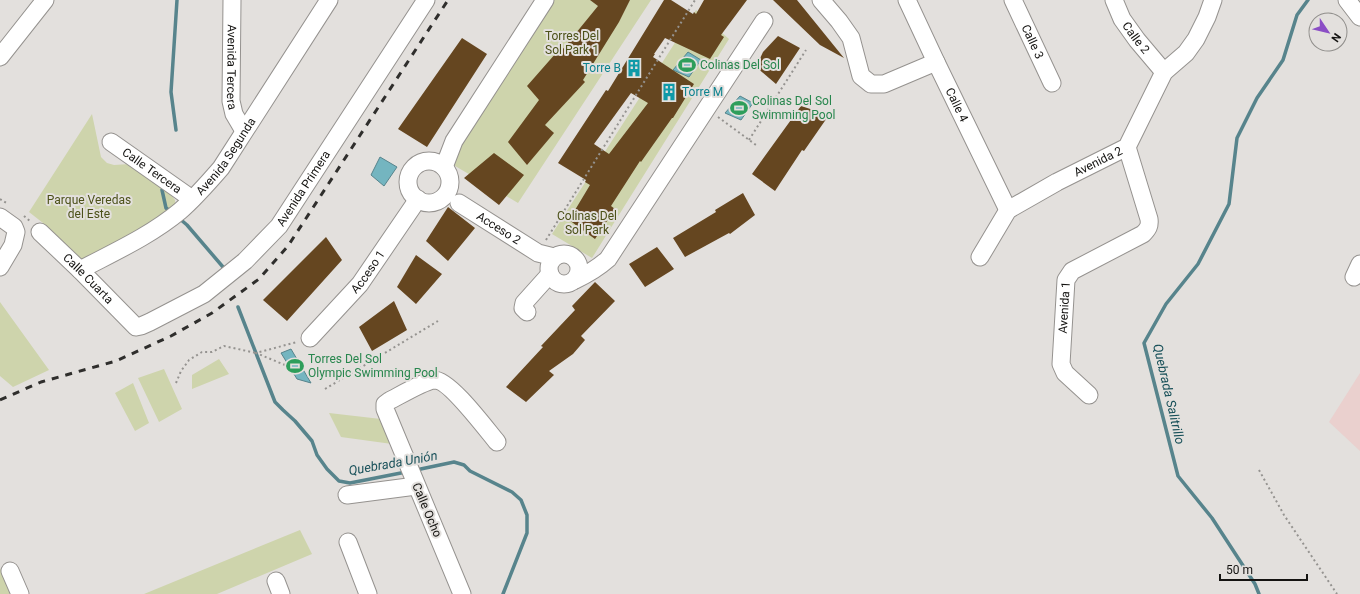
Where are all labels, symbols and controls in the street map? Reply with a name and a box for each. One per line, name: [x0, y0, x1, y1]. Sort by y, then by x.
north arrow: [1308, 12, 1348, 52]
street label: Calle 2: [1119, 19, 1153, 57]
street label: Calle 3: [1019, 22, 1047, 61]
street label: Avenida Tercera: [224, 24, 240, 111]
park label: Torres Del Sol Park 1: [545, 29, 599, 57]
text: N: [1328, 31, 1343, 45]
sports icon: Colinas Del Sol: [677, 55, 697, 75]
building icon: Torre B: [624, 58, 644, 78]
place label: Colinas Del Sol: [700, 58, 780, 72]
place label: Torre B: [583, 61, 621, 75]
building icon: Torre M: [659, 82, 679, 102]
place label: Torre M: [682, 85, 723, 99]
street label: Calle 4: [943, 85, 971, 124]
place label: Colinas Del Sol Swimming Pool: [752, 94, 835, 122]
sports icon: Colinas Del Sol Swimming Pool: [729, 98, 749, 118]
street label: Avenida Segunda: [193, 115, 258, 198]
street label: Avenida 2: [1072, 143, 1125, 179]
street label: Calle Tercera: [120, 145, 184, 196]
street label: Avenida Primera: [274, 148, 333, 229]
park label: Parque Veredas del Este: [47, 193, 131, 221]
street label: Acceso 2: [474, 209, 524, 247]
park label: Colinas Del Sol Park: [557, 209, 617, 237]
street label: Acceso 1: [348, 248, 388, 296]
street label: Calle Cuarta: [60, 251, 116, 307]
street label: Avenida 1: [1056, 281, 1073, 334]
water label: Quebrada Salitrillo: [1150, 342, 1188, 446]
place label: Torres Del Sol Olympic Swimming Pool: [308, 352, 438, 380]
sports icon: Torres Del Sol Olympic Swimming Pool: [285, 356, 305, 376]
water label: Quebrada Unión: [347, 448, 439, 478]
street label: Calle Ocho: [409, 481, 445, 539]
scale bar: [1220, 556, 1307, 582]
text: 50 m: [1226, 563, 1253, 577]

